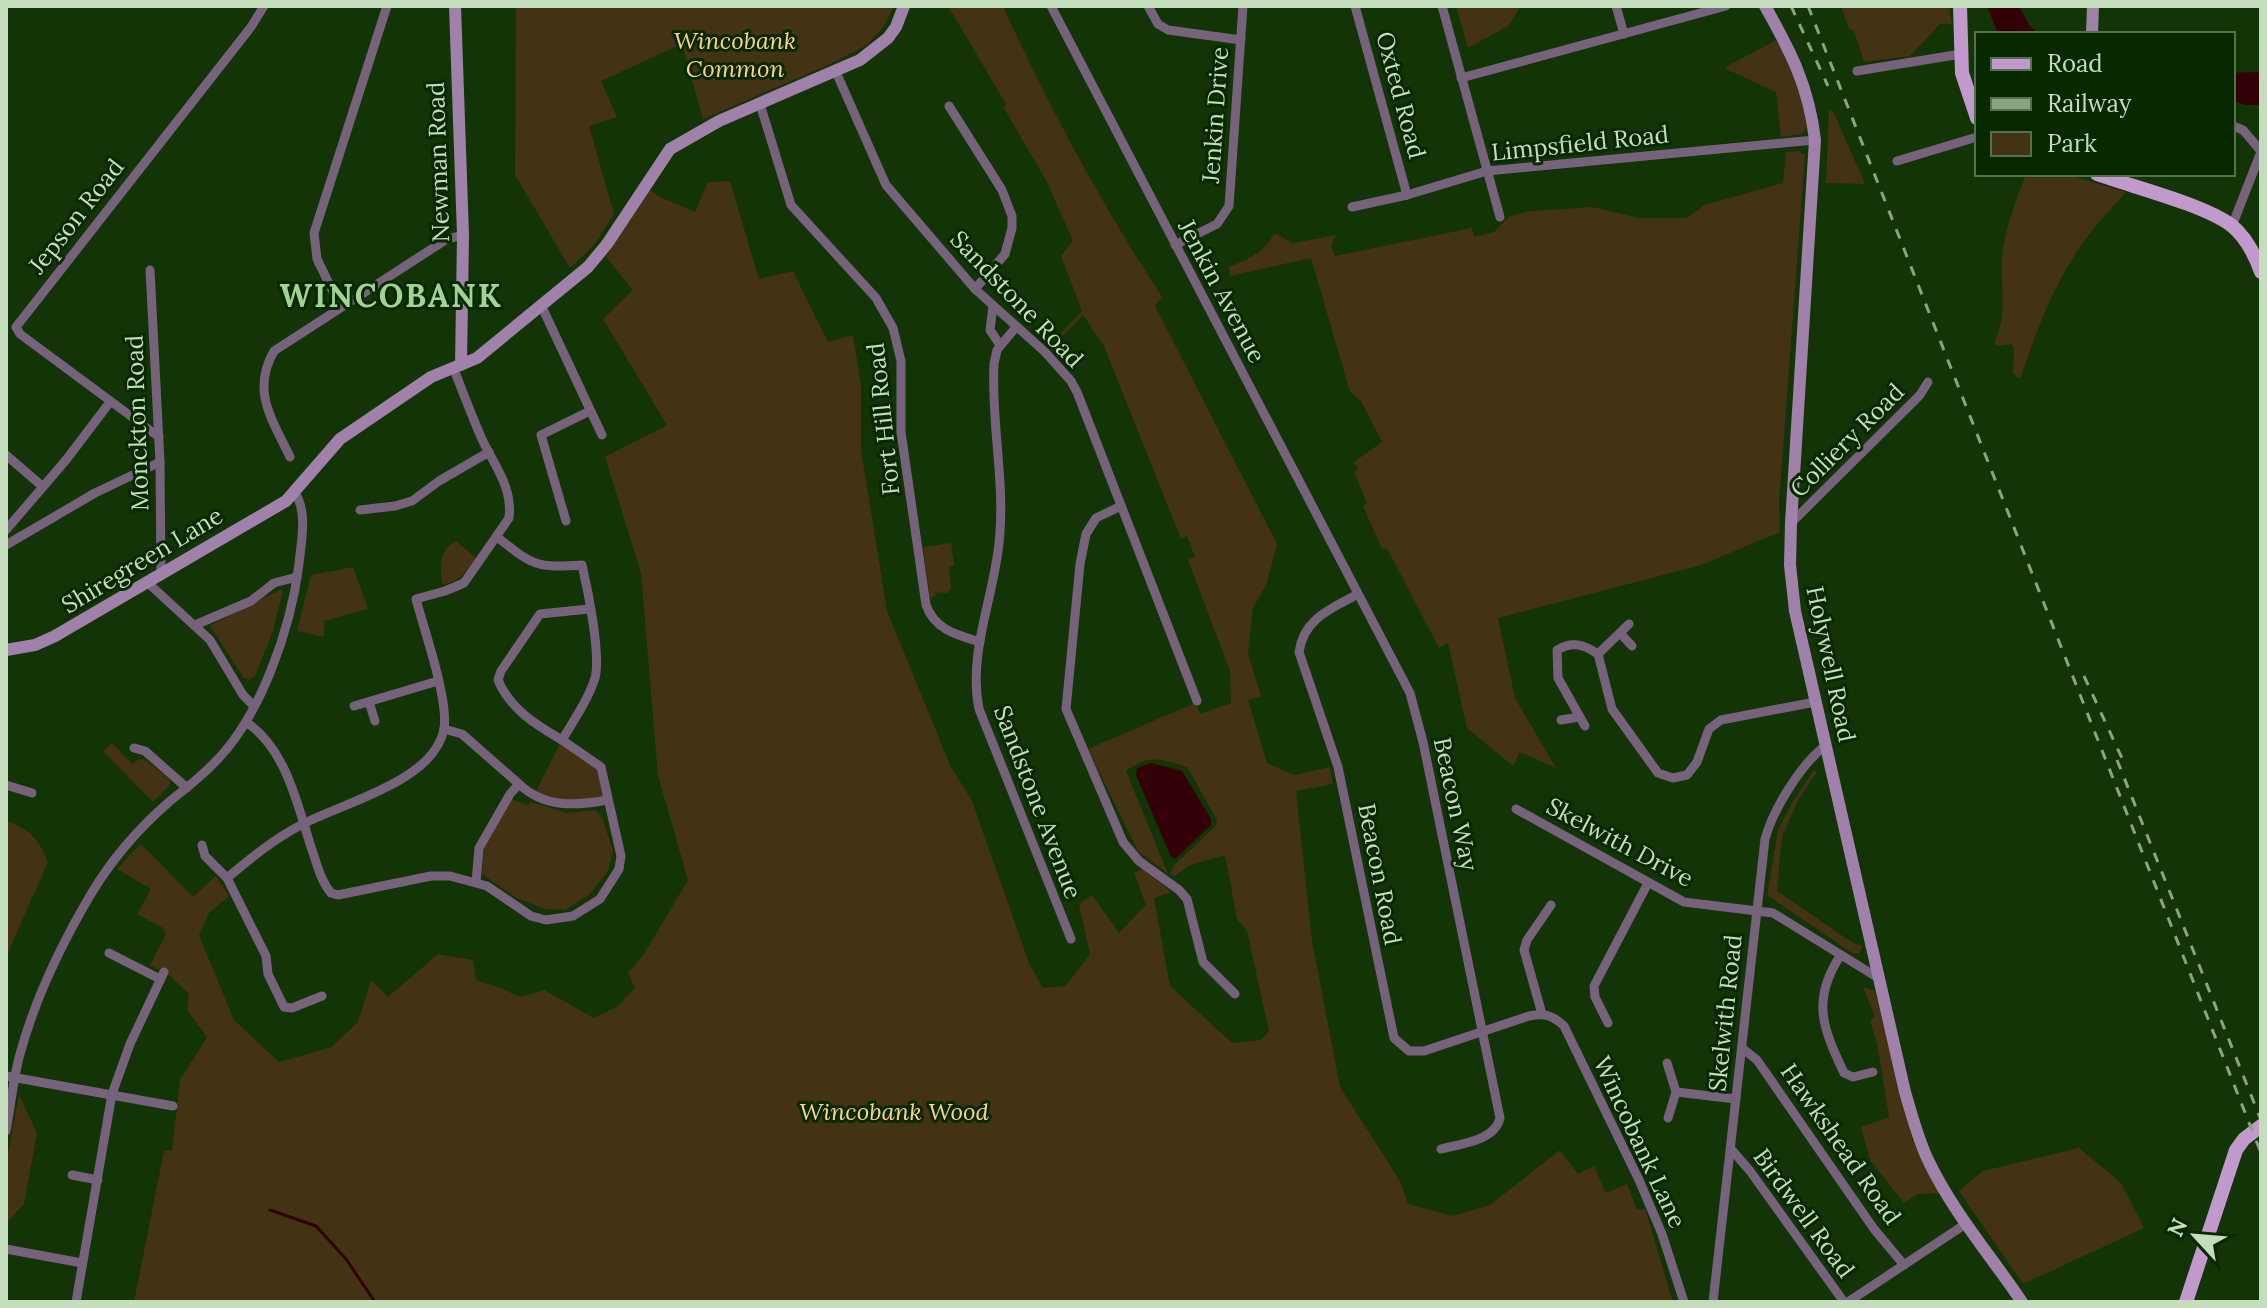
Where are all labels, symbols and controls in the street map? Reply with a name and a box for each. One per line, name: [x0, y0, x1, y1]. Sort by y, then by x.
park label: Wincobank Common: [674, 25, 796, 84]
street label: Oxted Road: [1369, 28, 1433, 162]
legend: [1975, 32, 2235, 176]
street label: Jenkin Drive: [1195, 46, 1235, 185]
text: Road: [2047, 48, 2103, 79]
street label: Newman Road: [420, 81, 456, 243]
text: Railway: [2047, 88, 2132, 119]
street label: Limpsfield Road: [1490, 118, 1670, 168]
text: Park: [2047, 128, 2097, 159]
street label: Jepson Road: [21, 152, 131, 281]
street label: Jenkin Avenue: [1171, 213, 1273, 368]
street label: Sandstone Road: [944, 224, 1090, 374]
district label: WINCOBANK: [279, 275, 503, 316]
street label: Monckton Road: [118, 335, 156, 511]
street label: Fort Hill Road: [860, 341, 906, 497]
street label: Colliery Road: [1783, 376, 1911, 504]
street label: Shiregreen Lane: [56, 500, 228, 620]
street label: Holywell Road: [1799, 583, 1863, 745]
street label: Sandstone Avenue: [987, 701, 1089, 903]
street label: Beacon Way: [1427, 734, 1485, 874]
street label: Skelwith Drive: [1541, 790, 1699, 894]
street label: Beacon Road: [1351, 801, 1409, 947]
street label: Skelwith Road: [1701, 933, 1749, 1093]
street label: Wincobank Lane: [1587, 1051, 1693, 1233]
street label: Hawkshead Road: [1774, 1057, 1908, 1231]
park label: Wincobank Wood: [799, 1096, 990, 1127]
street label: Birdwell Road: [1747, 1142, 1861, 1284]
north arrow: [2155, 1196, 2235, 1276]
text: N: [2161, 1213, 2193, 1241]

